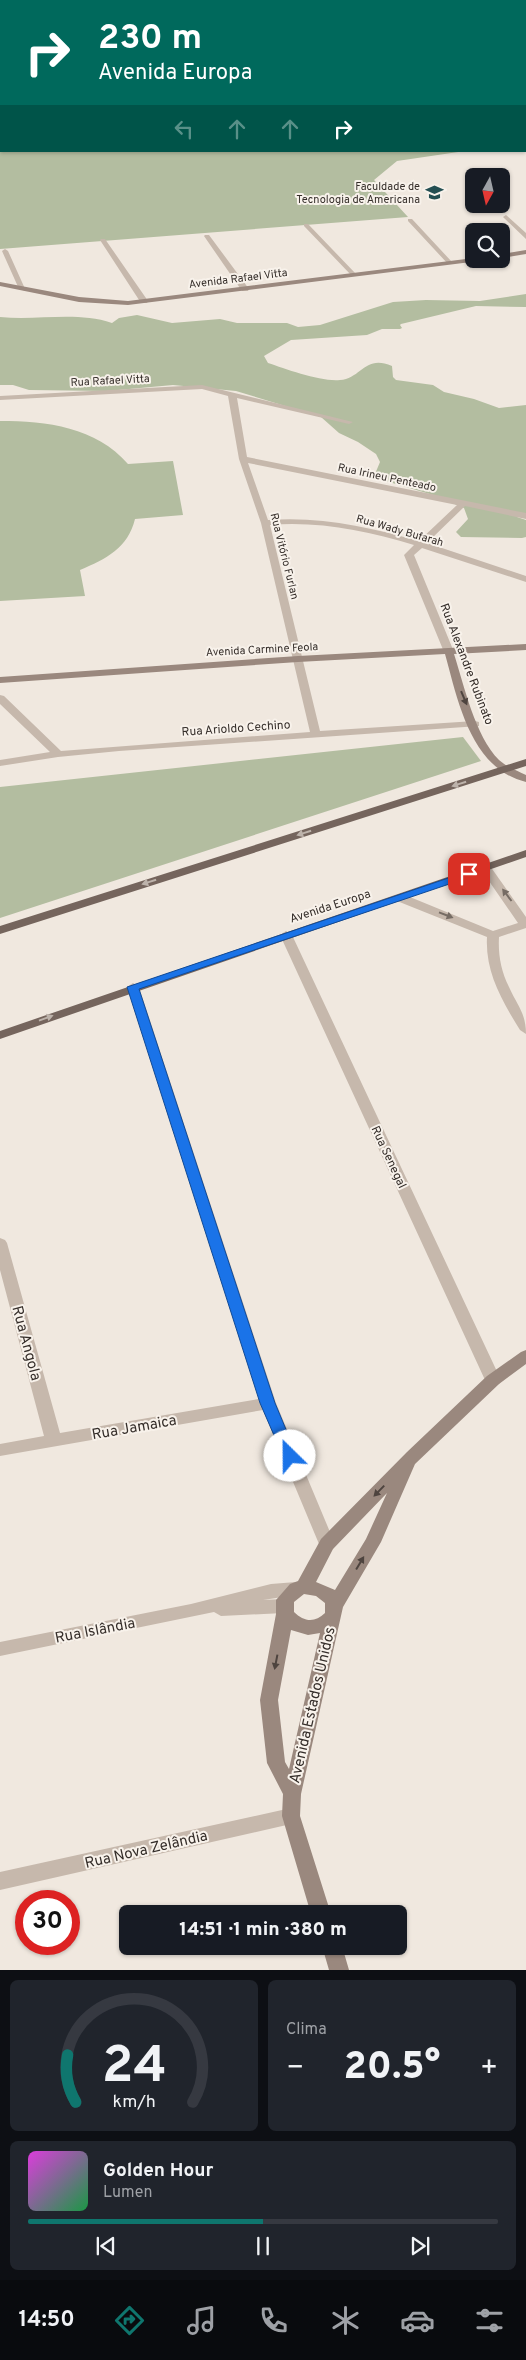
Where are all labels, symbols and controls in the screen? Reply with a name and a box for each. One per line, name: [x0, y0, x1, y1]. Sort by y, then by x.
text: 230 m: [98, 17, 202, 61]
icon: right: [15, 20, 80, 85]
text: Avenida Europa: [98, 60, 252, 87]
icon: left: [170, 115, 198, 143]
icon: ahead: [223, 115, 251, 143]
icon: ahead: [276, 115, 304, 143]
icon: right: [329, 115, 357, 143]
north arrow: [465, 168, 510, 212]
map controls: [465, 168, 510, 268]
place label: Faculdade de Tecnologia de Americana: [296, 180, 420, 207]
school or university icon: Faculdade de Tecnologia de Americana: [424, 182, 444, 202]
button: search: [465, 223, 510, 268]
street label: Avenida Rafael Vitta: [188, 266, 288, 292]
street label: Rua Rafael Vitta: [70, 372, 150, 390]
street label: Rua Irineu Penteado: [336, 461, 437, 495]
street label: Rua Vitório Furlan: [267, 512, 302, 601]
street label: Rua Wady Bufarah: [354, 512, 445, 550]
street label: Rua Alexandre Rubinato: [436, 601, 497, 728]
street label: Avenida Carmine Feola: [205, 640, 319, 660]
one-way arrow: [460, 691, 468, 706]
street label: Rua Arioldo Cechino: [181, 717, 291, 741]
one-way arrow: [451, 780, 466, 788]
one-way arrow: [297, 830, 312, 837]
pin: [448, 853, 490, 895]
icon: arrive: [455, 860, 483, 888]
one-way arrow: [142, 879, 157, 886]
street label: Avenida Europa: [288, 886, 373, 928]
one-way arrow: [501, 889, 512, 902]
one-way arrow: [439, 911, 454, 919]
one-way arrow: [39, 1014, 54, 1022]
street label: Rua Senegal: [367, 1124, 410, 1191]
street label: Rua Angola: [6, 1304, 45, 1383]
street label: Rua Jamaica: [90, 1412, 178, 1445]
position arrow: [263, 1429, 315, 1481]
one-way arrow: [373, 1485, 385, 1497]
one-way arrow: [356, 1556, 365, 1569]
street label: Rua Islândia: [54, 1614, 137, 1649]
street label: Avenida Estados Unidos: [286, 1625, 341, 1785]
one-way arrow: [272, 1654, 280, 1669]
street label: Rua Nova Zelândia: [83, 1827, 210, 1874]
speed limit sign: 30: [15, 1890, 80, 1955]
text: 14:51 · 1 min · 380 m: [179, 1918, 347, 1942]
text: Clima: [286, 2020, 327, 2040]
text: 24: [101, 2035, 167, 2101]
text: 20.5°: [344, 2044, 440, 2093]
text: −: [286, 2051, 304, 2087]
text: +: [480, 2051, 498, 2087]
text: km/h: [112, 2091, 156, 2114]
text: Golden Hour: [103, 2159, 214, 2183]
text: Lumen: [103, 2183, 153, 2203]
icon: previous: [92, 2232, 120, 2260]
icon: pause: [249, 2232, 277, 2260]
icon: next: [406, 2232, 434, 2260]
icon: directions: [112, 2303, 147, 2338]
icon: music: [184, 2303, 219, 2338]
icon: phone: [256, 2303, 291, 2338]
icon: climate: [328, 2303, 363, 2338]
icon: car: [400, 2303, 435, 2338]
icon: filters: [472, 2303, 507, 2338]
text: 14:50: [19, 2307, 75, 2334]

